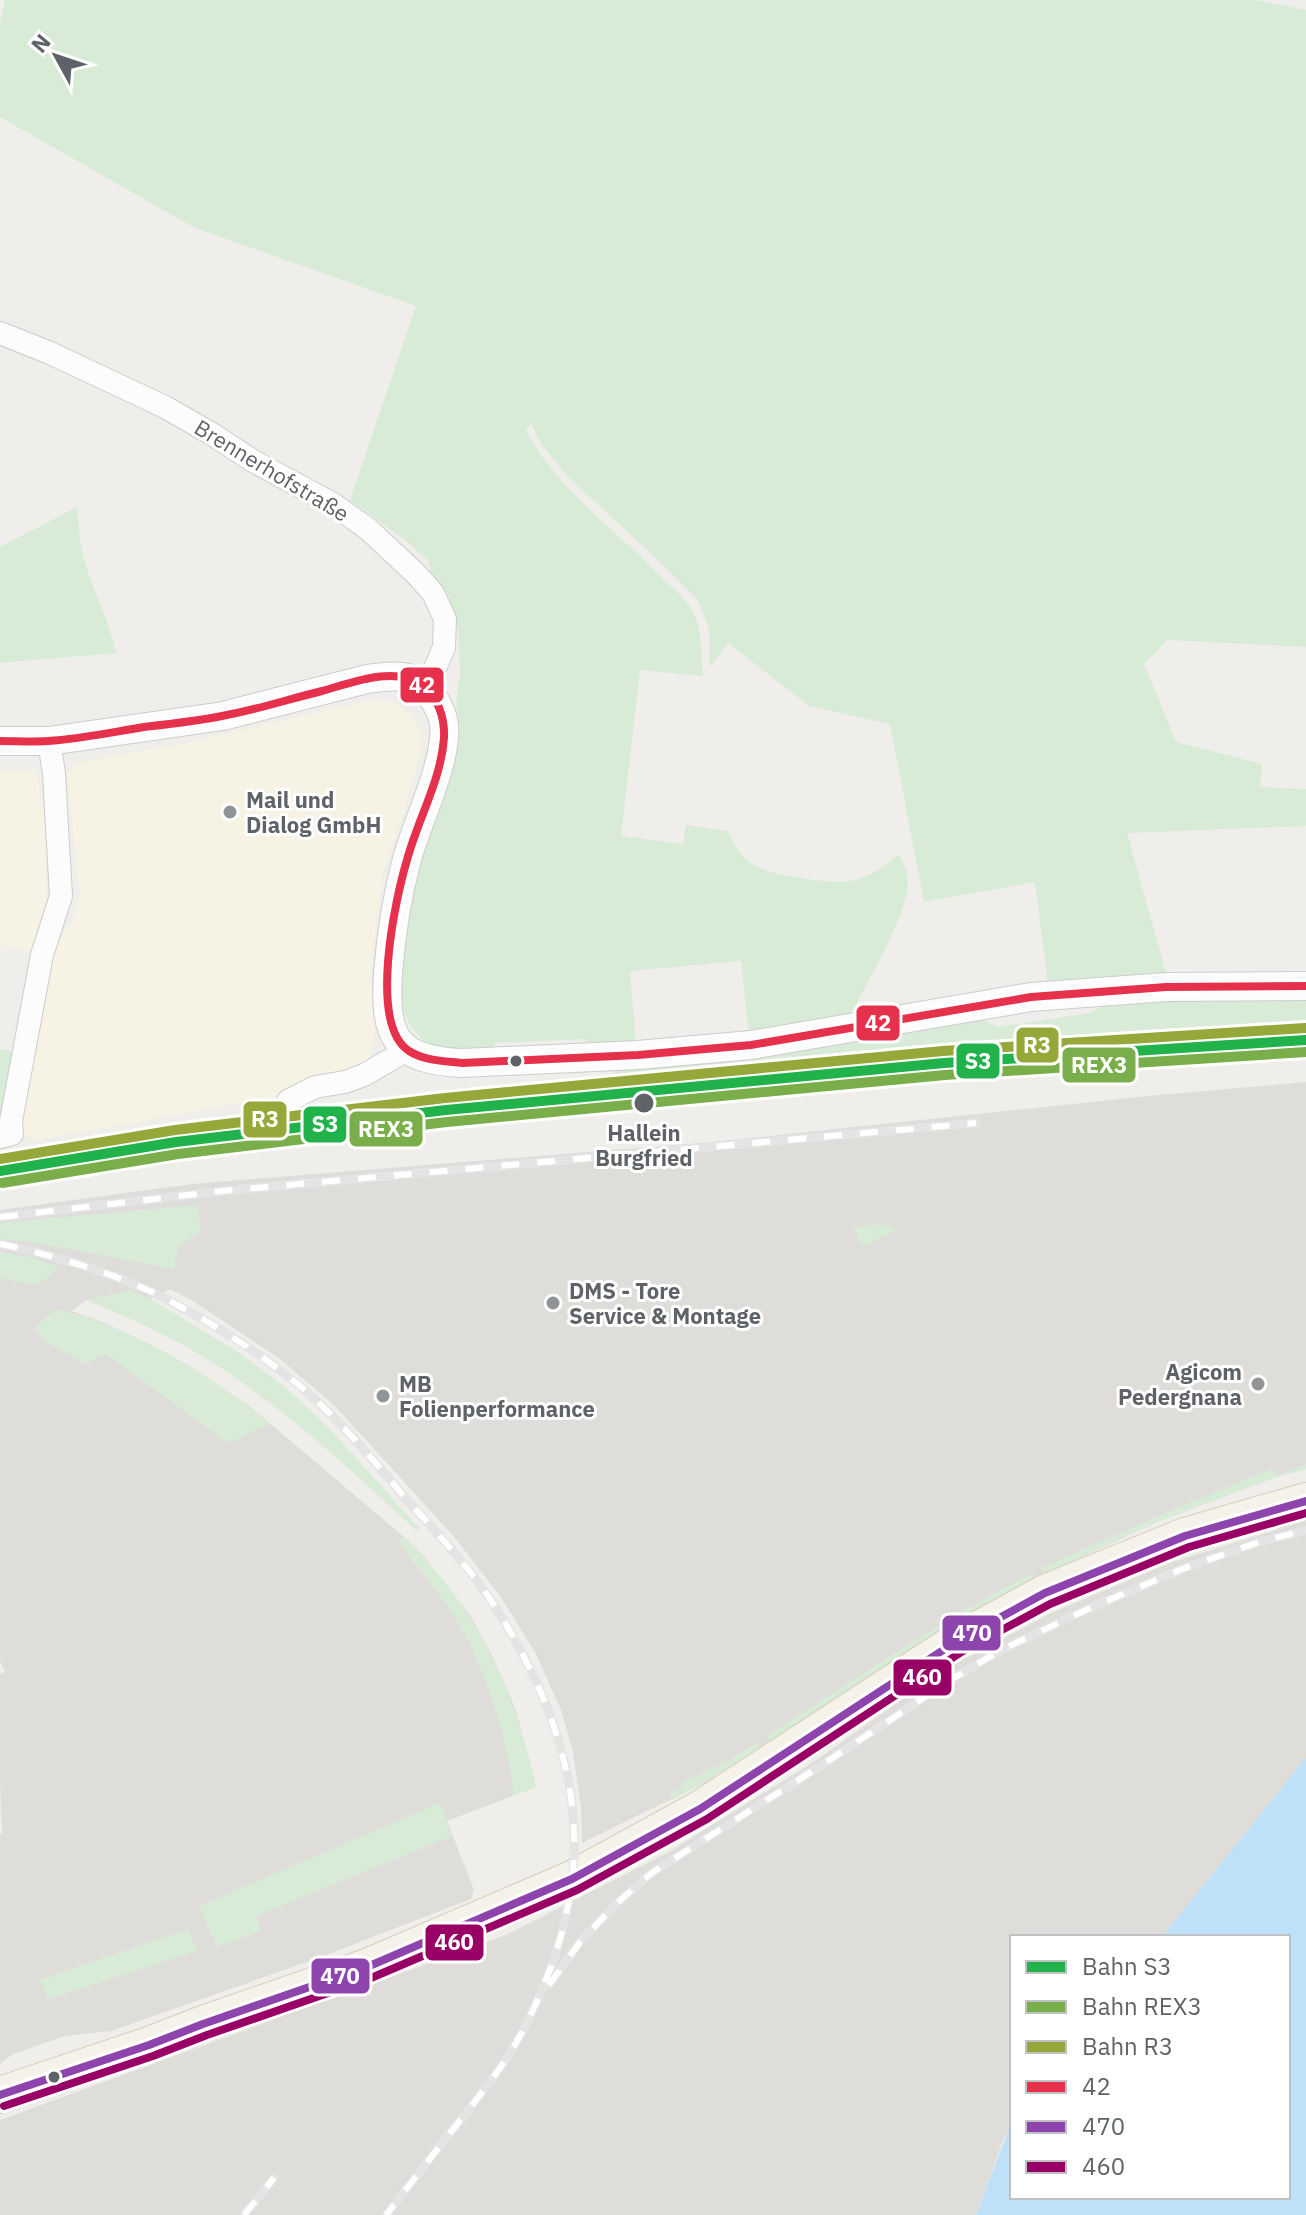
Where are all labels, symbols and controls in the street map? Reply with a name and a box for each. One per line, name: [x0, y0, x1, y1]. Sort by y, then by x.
north arrow: [16, 16, 96, 96]
text: N: [24, 27, 57, 58]
street label: Brennerhofstraße: [189, 412, 355, 528]
line badge: 42: [399, 666, 445, 704]
text: 42: [409, 670, 435, 699]
place label: Mail und Dialog GmbH: [246, 785, 381, 839]
marker: Mail und Dialog GmbH: [221, 803, 239, 821]
line badge: 42: [855, 1004, 901, 1042]
text: 42: [865, 1008, 891, 1037]
line badge: R3: [1015, 1026, 1060, 1064]
text: R3: [1023, 1030, 1051, 1059]
line badge: S3: [955, 1042, 1001, 1080]
text: S3: [965, 1046, 991, 1075]
line badge: REX3: [1061, 1046, 1137, 1084]
text: REX3: [1071, 1050, 1127, 1079]
unlabelled marker: [508, 1053, 524, 1069]
marker: Hallein Burgfried: [632, 1091, 656, 1115]
line badge: R3: [242, 1100, 288, 1139]
text: R3: [251, 1104, 279, 1133]
line badge: S3: [302, 1105, 348, 1144]
text: S3: [312, 1109, 338, 1138]
line badge: REX3: [348, 1110, 424, 1148]
text: REX3: [358, 1114, 414, 1143]
place label: Hallein Burgfried: [595, 1118, 693, 1172]
place label: DMS - Tore Service & Montage: [569, 1276, 761, 1330]
marker: DMS - Tore Service & Montage: [544, 1294, 562, 1312]
place label: Agicom Pedergnana: [1118, 1357, 1242, 1411]
place label: MB Folienperformance: [399, 1369, 595, 1423]
marker: Agicom Pedergnana: [1249, 1375, 1267, 1393]
marker: MB Folienperformance: [374, 1387, 392, 1405]
line badge: 470: [941, 1614, 1002, 1652]
text: 470: [952, 1618, 992, 1647]
line badge: 460: [892, 1658, 953, 1697]
text: 460: [902, 1662, 942, 1691]
line badge: 460: [424, 1923, 485, 1962]
text: 460: [434, 1927, 474, 1956]
legend: [1010, 1935, 1290, 2199]
text: Bahn S3: [1082, 1950, 1172, 1982]
line badge: 470: [310, 1957, 371, 1995]
text: 470: [320, 1961, 360, 1990]
text: Bahn REX3: [1082, 1990, 1202, 2022]
text: Bahn R3: [1082, 2030, 1173, 2062]
unlabelled marker: [46, 2069, 62, 2085]
text: 42: [1082, 2070, 1111, 2102]
text: 470: [1082, 2110, 1125, 2142]
text: 460: [1082, 2150, 1125, 2182]

